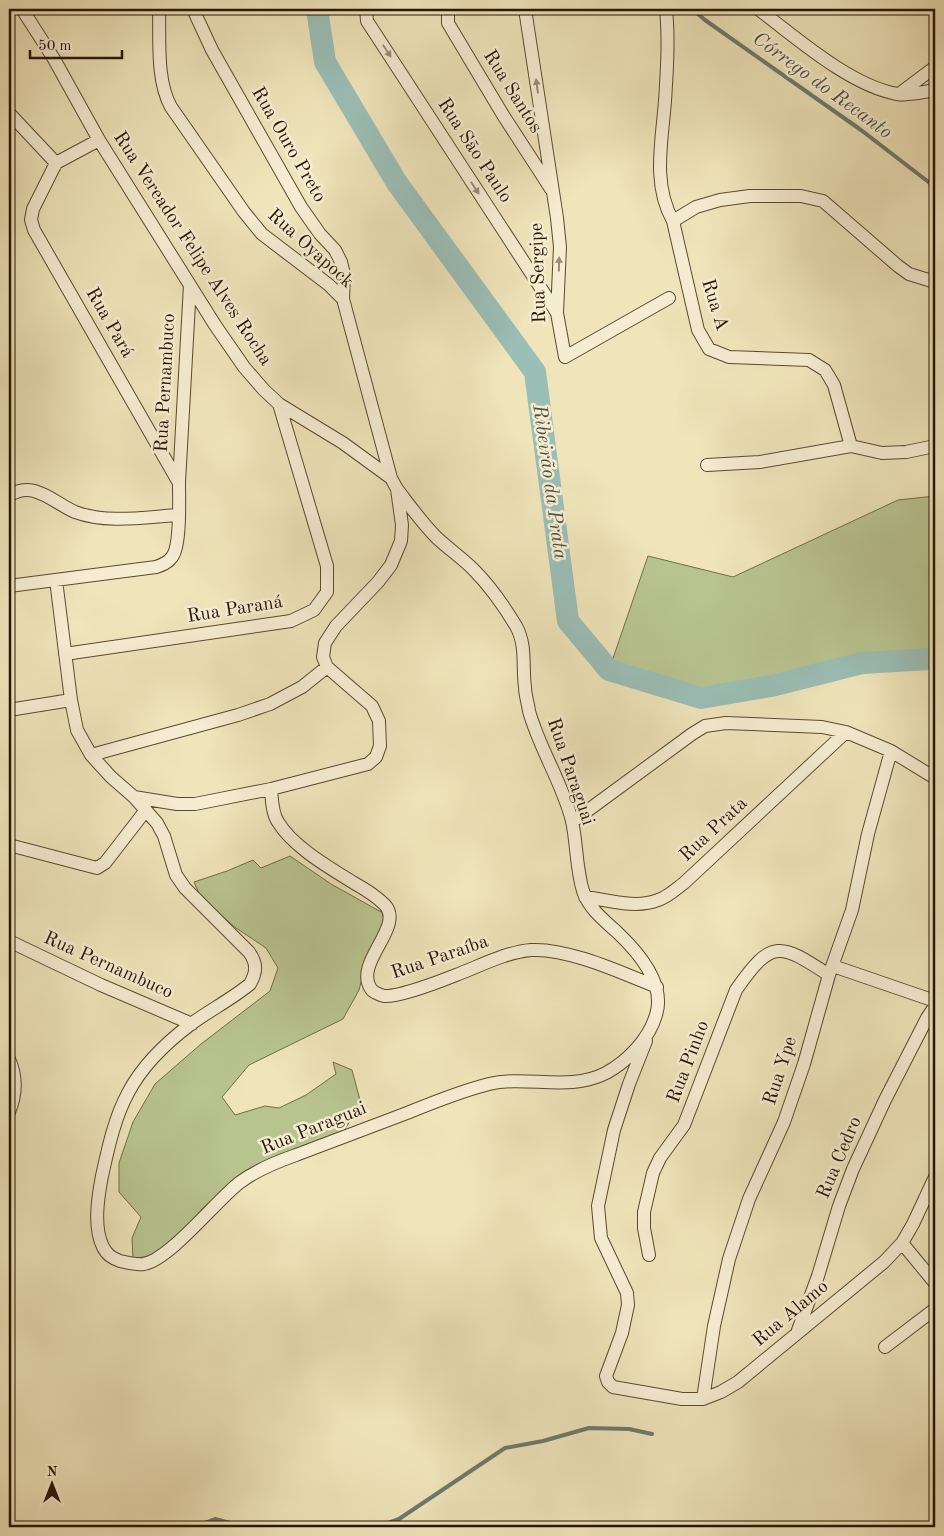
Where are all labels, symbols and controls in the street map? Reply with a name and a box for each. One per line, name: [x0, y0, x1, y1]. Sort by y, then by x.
scale bar: [30, 28, 122, 60]
water label: Córrego do Recanto: [749, 29, 895, 143]
text: 50 m: [38, 39, 72, 54]
one-way arrow: [382, 45, 392, 58]
street label: Rua Santos: [479, 47, 545, 137]
one-way arrow: [533, 77, 541, 93]
street label: Rua Ouro Preto: [247, 84, 329, 206]
street label: Rua São Paulo: [433, 95, 515, 207]
street label: Rua Vereador Felipe Alves Rocha: [109, 129, 275, 370]
one-way arrow: [471, 181, 480, 194]
street label: Rua Oyapock: [263, 206, 357, 292]
street label: Rua Sergipe: [528, 222, 550, 324]
one-way arrow: [556, 256, 564, 272]
street label: Rua A: [697, 277, 731, 334]
street label: Rua Pará: [81, 285, 137, 362]
street label: Rua Pernambuco: [153, 313, 179, 453]
water label: Ribeirão da Prata: [528, 402, 570, 561]
street label: Rua Paraná: [186, 593, 285, 627]
street label: Rua Paraguai: [543, 716, 597, 828]
street label: Rua Prata: [677, 794, 752, 866]
street label: Rua Pernambuco: [41, 929, 175, 1003]
street label: Rua Paraíba: [389, 932, 492, 983]
street label: Rua Pinho: [665, 1018, 713, 1106]
street label: Rua Ype: [761, 1034, 801, 1108]
street label: Rua Paraguai: [259, 1099, 369, 1159]
street label: Rua Cedro: [814, 1114, 866, 1202]
street label: Rua Alamo: [750, 1277, 832, 1351]
north arrow: [28, 1458, 78, 1508]
text: N: [47, 1465, 58, 1479]

